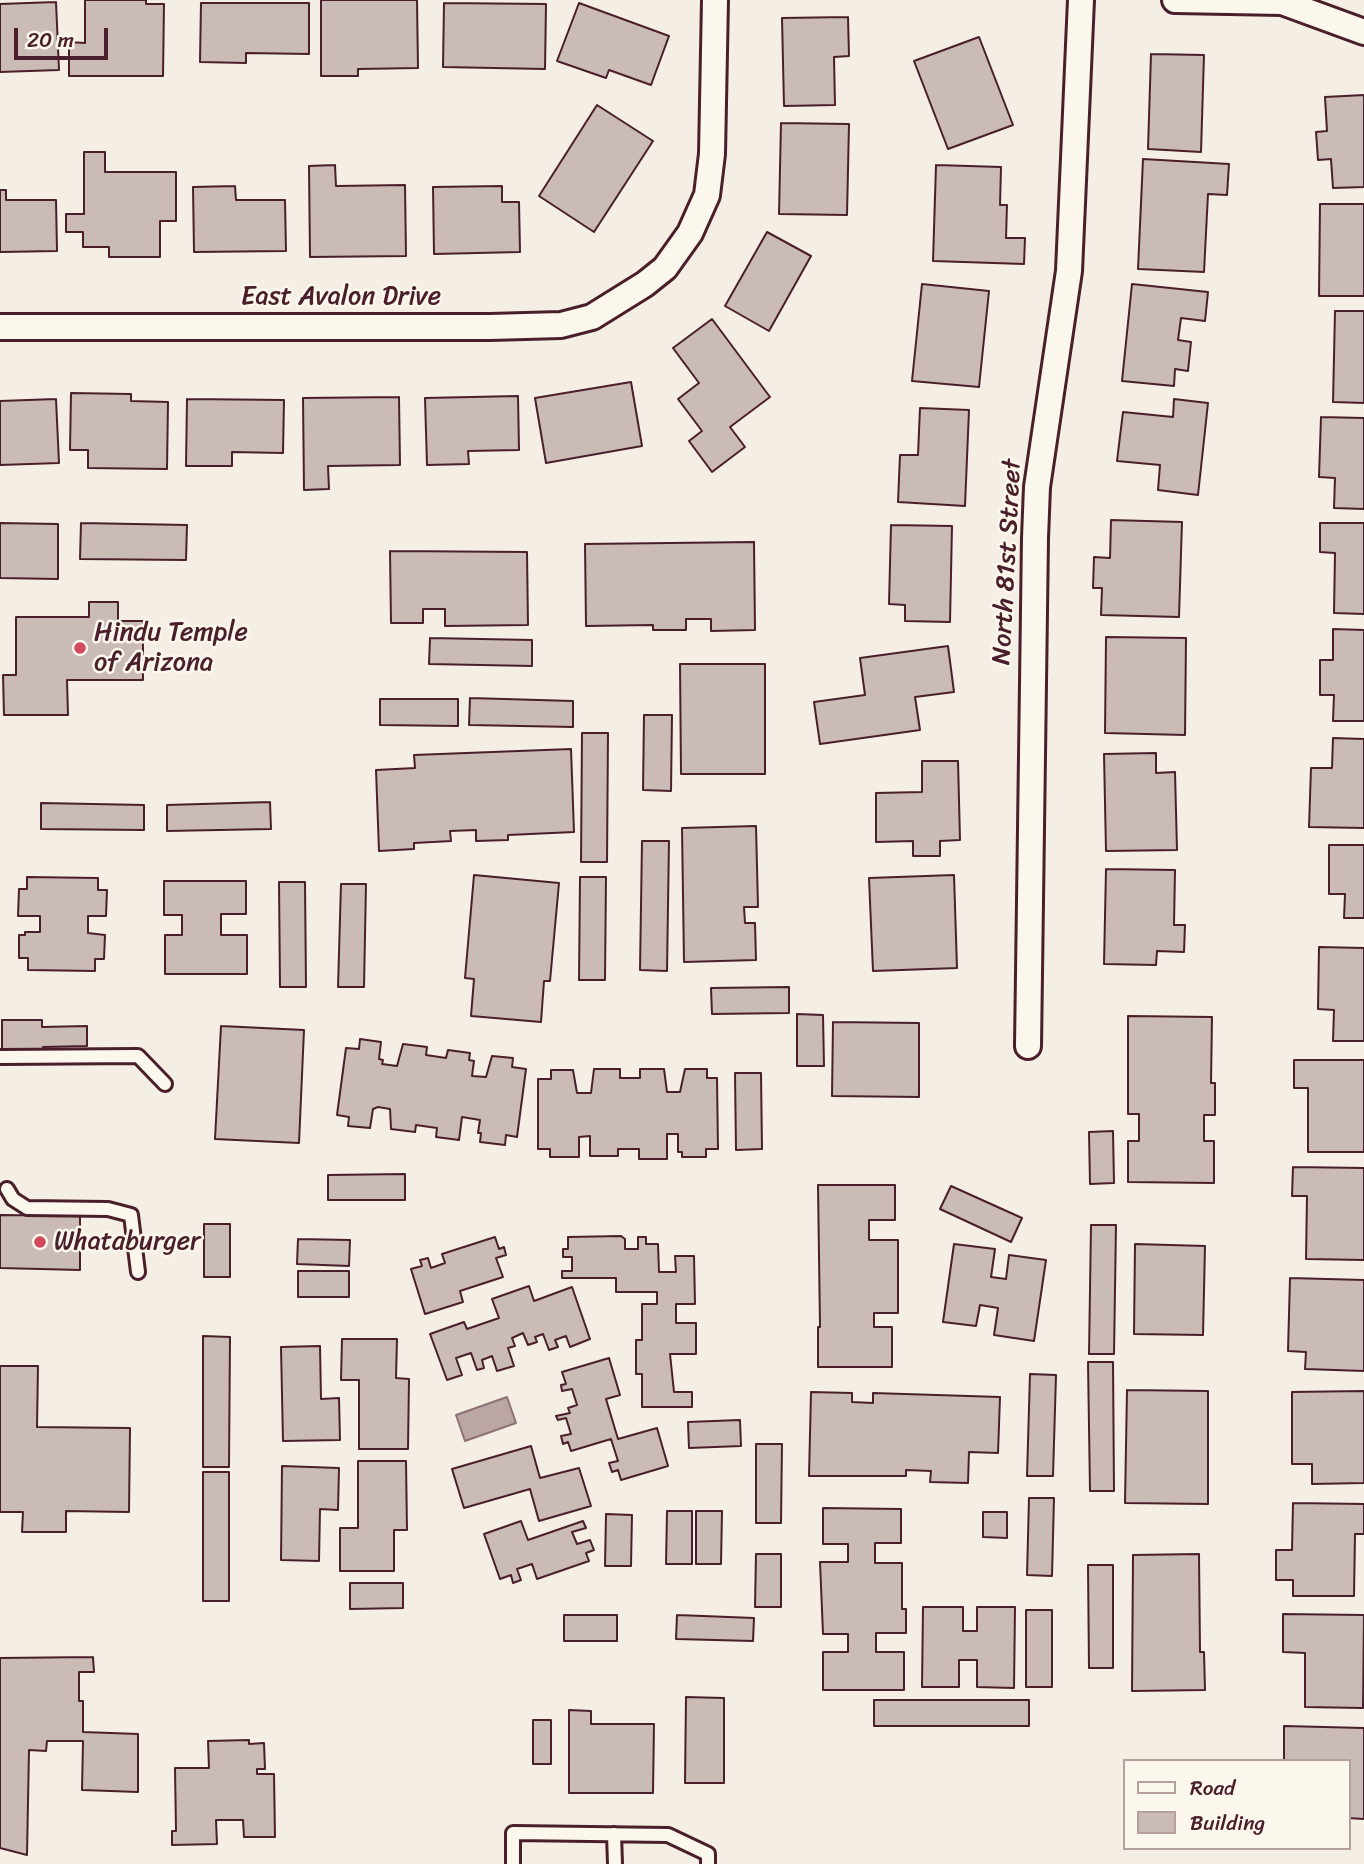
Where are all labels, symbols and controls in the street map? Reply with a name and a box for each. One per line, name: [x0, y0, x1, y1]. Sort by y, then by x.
scale bar: [18, 14, 112, 58]
text: 20 m: [27, 21, 74, 59]
street label: East Avalon Drive: [241, 281, 441, 313]
street label: North 81st Street: [987, 458, 1029, 666]
place label: Hindu Temple of Arizona: [94, 617, 248, 678]
marker: Hindu Temple of Arizona: [72, 640, 88, 656]
place label: Whataburger: [54, 1226, 201, 1258]
marker: Whataburger: [32, 1234, 48, 1250]
legend: [1122, 1759, 1350, 1850]
text: Road: [1190, 1769, 1235, 1807]
text: Building: [1190, 1804, 1265, 1842]

